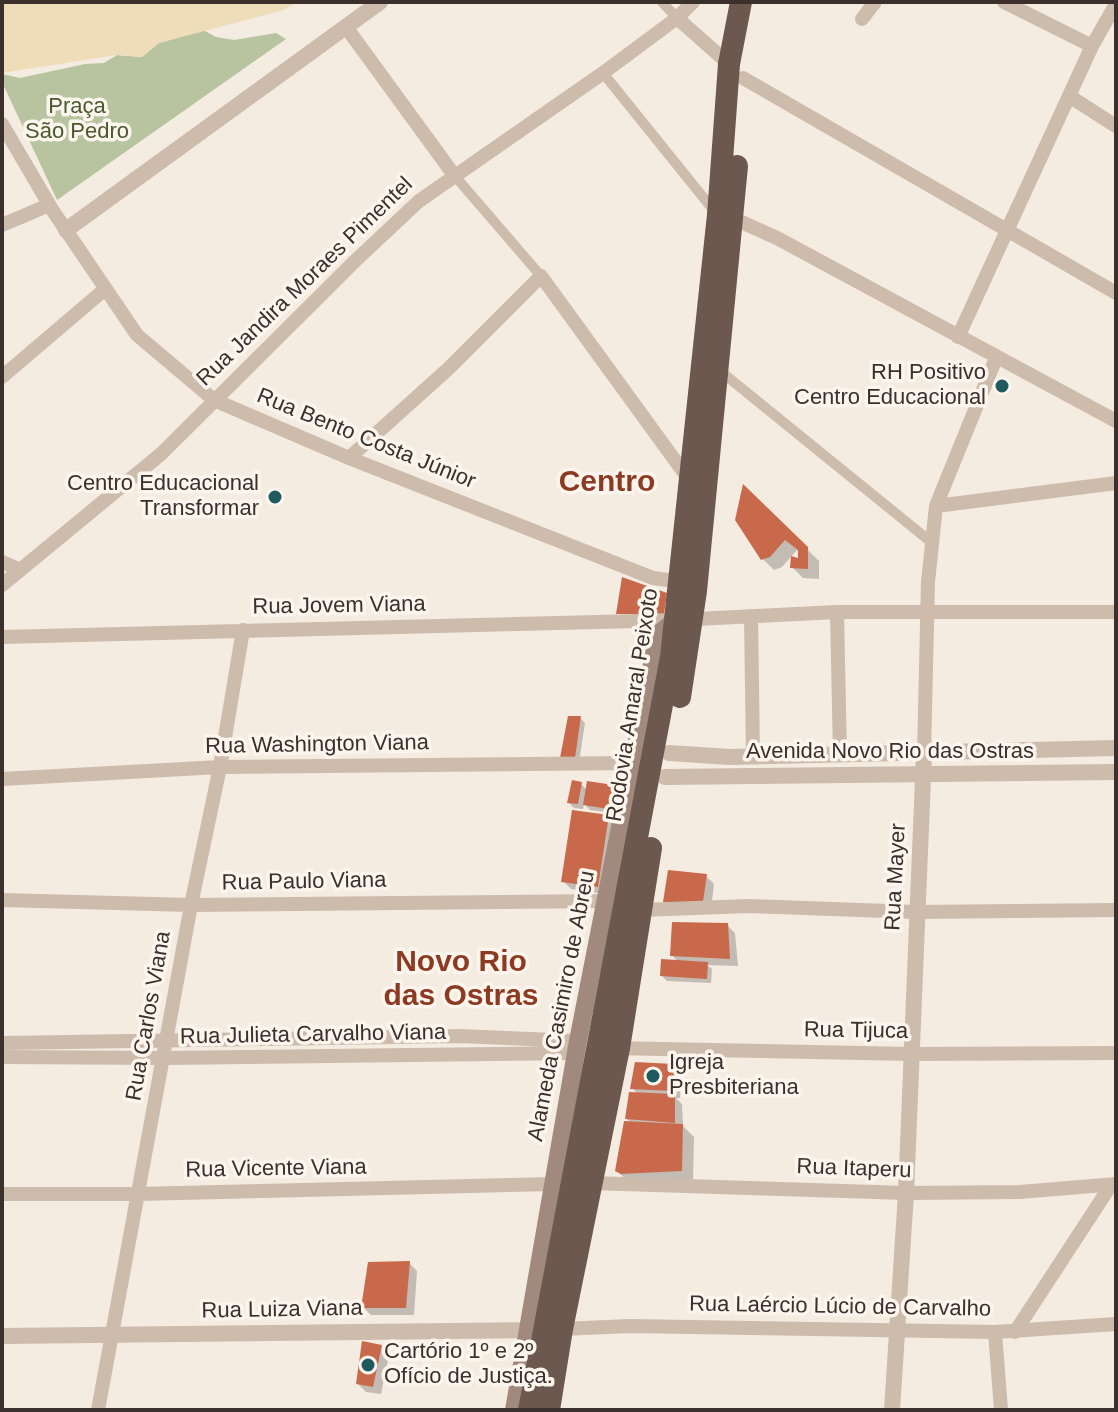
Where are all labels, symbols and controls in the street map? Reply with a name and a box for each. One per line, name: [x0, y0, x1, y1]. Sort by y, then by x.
park label: Praça São Pedro: [25, 94, 129, 146]
street label: Rua Jandira Moraes Pimentel: [192, 172, 418, 392]
place label: RH Positivo Centro Educacional: [794, 360, 986, 412]
marker: RH Positivo Centro Educacional: [993, 377, 1011, 395]
street label: Rua Bento Costa Júnior: [253, 383, 479, 495]
district label: Centro: [559, 465, 655, 501]
place label: Centro Educacional Transformar: [67, 471, 259, 522]
marker: Centro Educacional Transformar: [266, 488, 284, 506]
street label: Rodovia Amaral Peixoto: [602, 586, 664, 824]
street label: Rua Jovem Viana: [252, 591, 426, 621]
street label: Rua Washington Viana: [205, 730, 429, 760]
street label: Avenida Novo Rio das Ostras: [746, 739, 1034, 765]
street label: Rua Mayer: [880, 823, 912, 931]
street label: Rua Paulo Viana: [221, 867, 387, 897]
street label: Alameda Casimiro de Abreu: [523, 868, 601, 1144]
street label: Rua Carlos Viana: [121, 929, 177, 1103]
district label: Novo Rio das Ostras: [383, 945, 539, 1016]
street label: Rua Tijuca: [804, 1017, 908, 1045]
street label: Rua Julieta Carvalho Viana: [180, 1019, 446, 1051]
place label: Igreja Presbiteriana: [669, 1050, 799, 1102]
marker: Igreja Presbiteriana: [644, 1067, 662, 1085]
street label: Rua Vicente Viana: [185, 1154, 367, 1184]
street label: Rua Itaperu: [796, 1154, 912, 1184]
street label: Rua Laércio Lúcio de Carvalho: [689, 1291, 991, 1323]
street label: Rua Luiza Viana: [201, 1295, 363, 1325]
place label: Cartório 1º e 2º Ofício de Justiça.: [384, 1339, 553, 1390]
marker: Cartório 1º e 2º Ofício de Justiça.: [359, 1356, 377, 1374]

